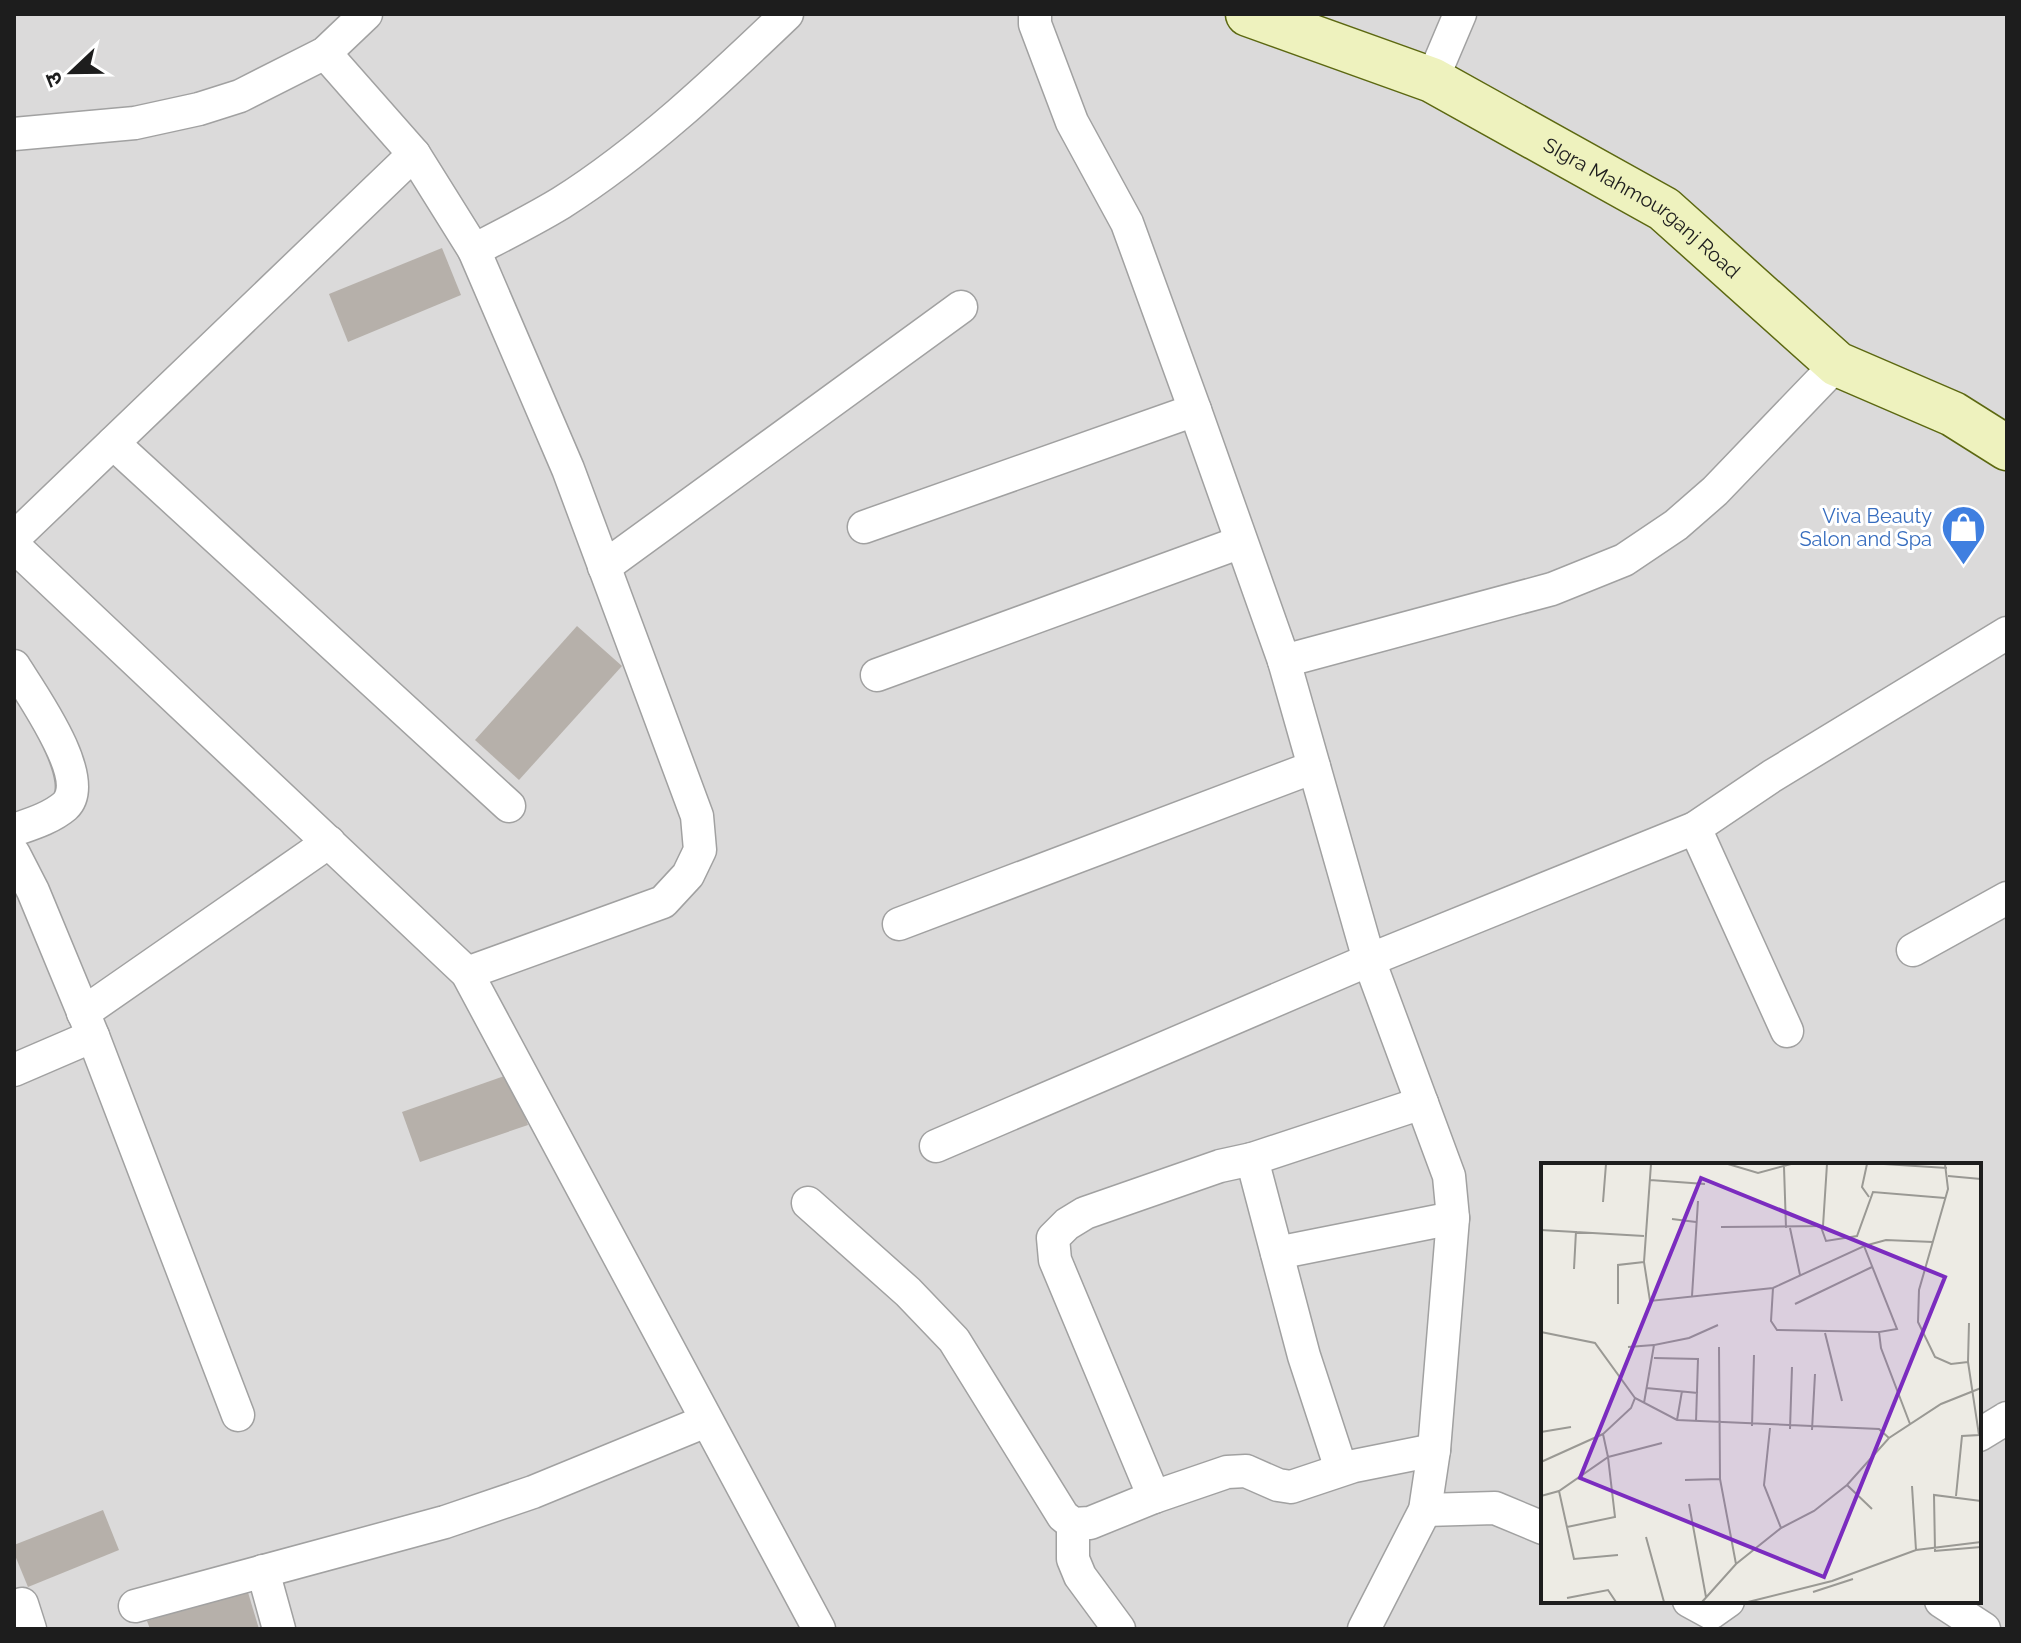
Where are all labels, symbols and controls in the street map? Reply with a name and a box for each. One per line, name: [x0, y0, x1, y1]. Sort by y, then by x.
north arrow: [32, 32, 112, 112]
text: उ: [39, 68, 68, 90]
street label: SIgra Mahmourganj Road: [1539, 132, 1745, 283]
shop icon: Viva Beauty Salon and Spa: [1939, 503, 1987, 566]
place label: Viva Beauty Salon and Spa: [1799, 504, 1932, 551]
inset map: [1541, 1163, 1981, 1603]

